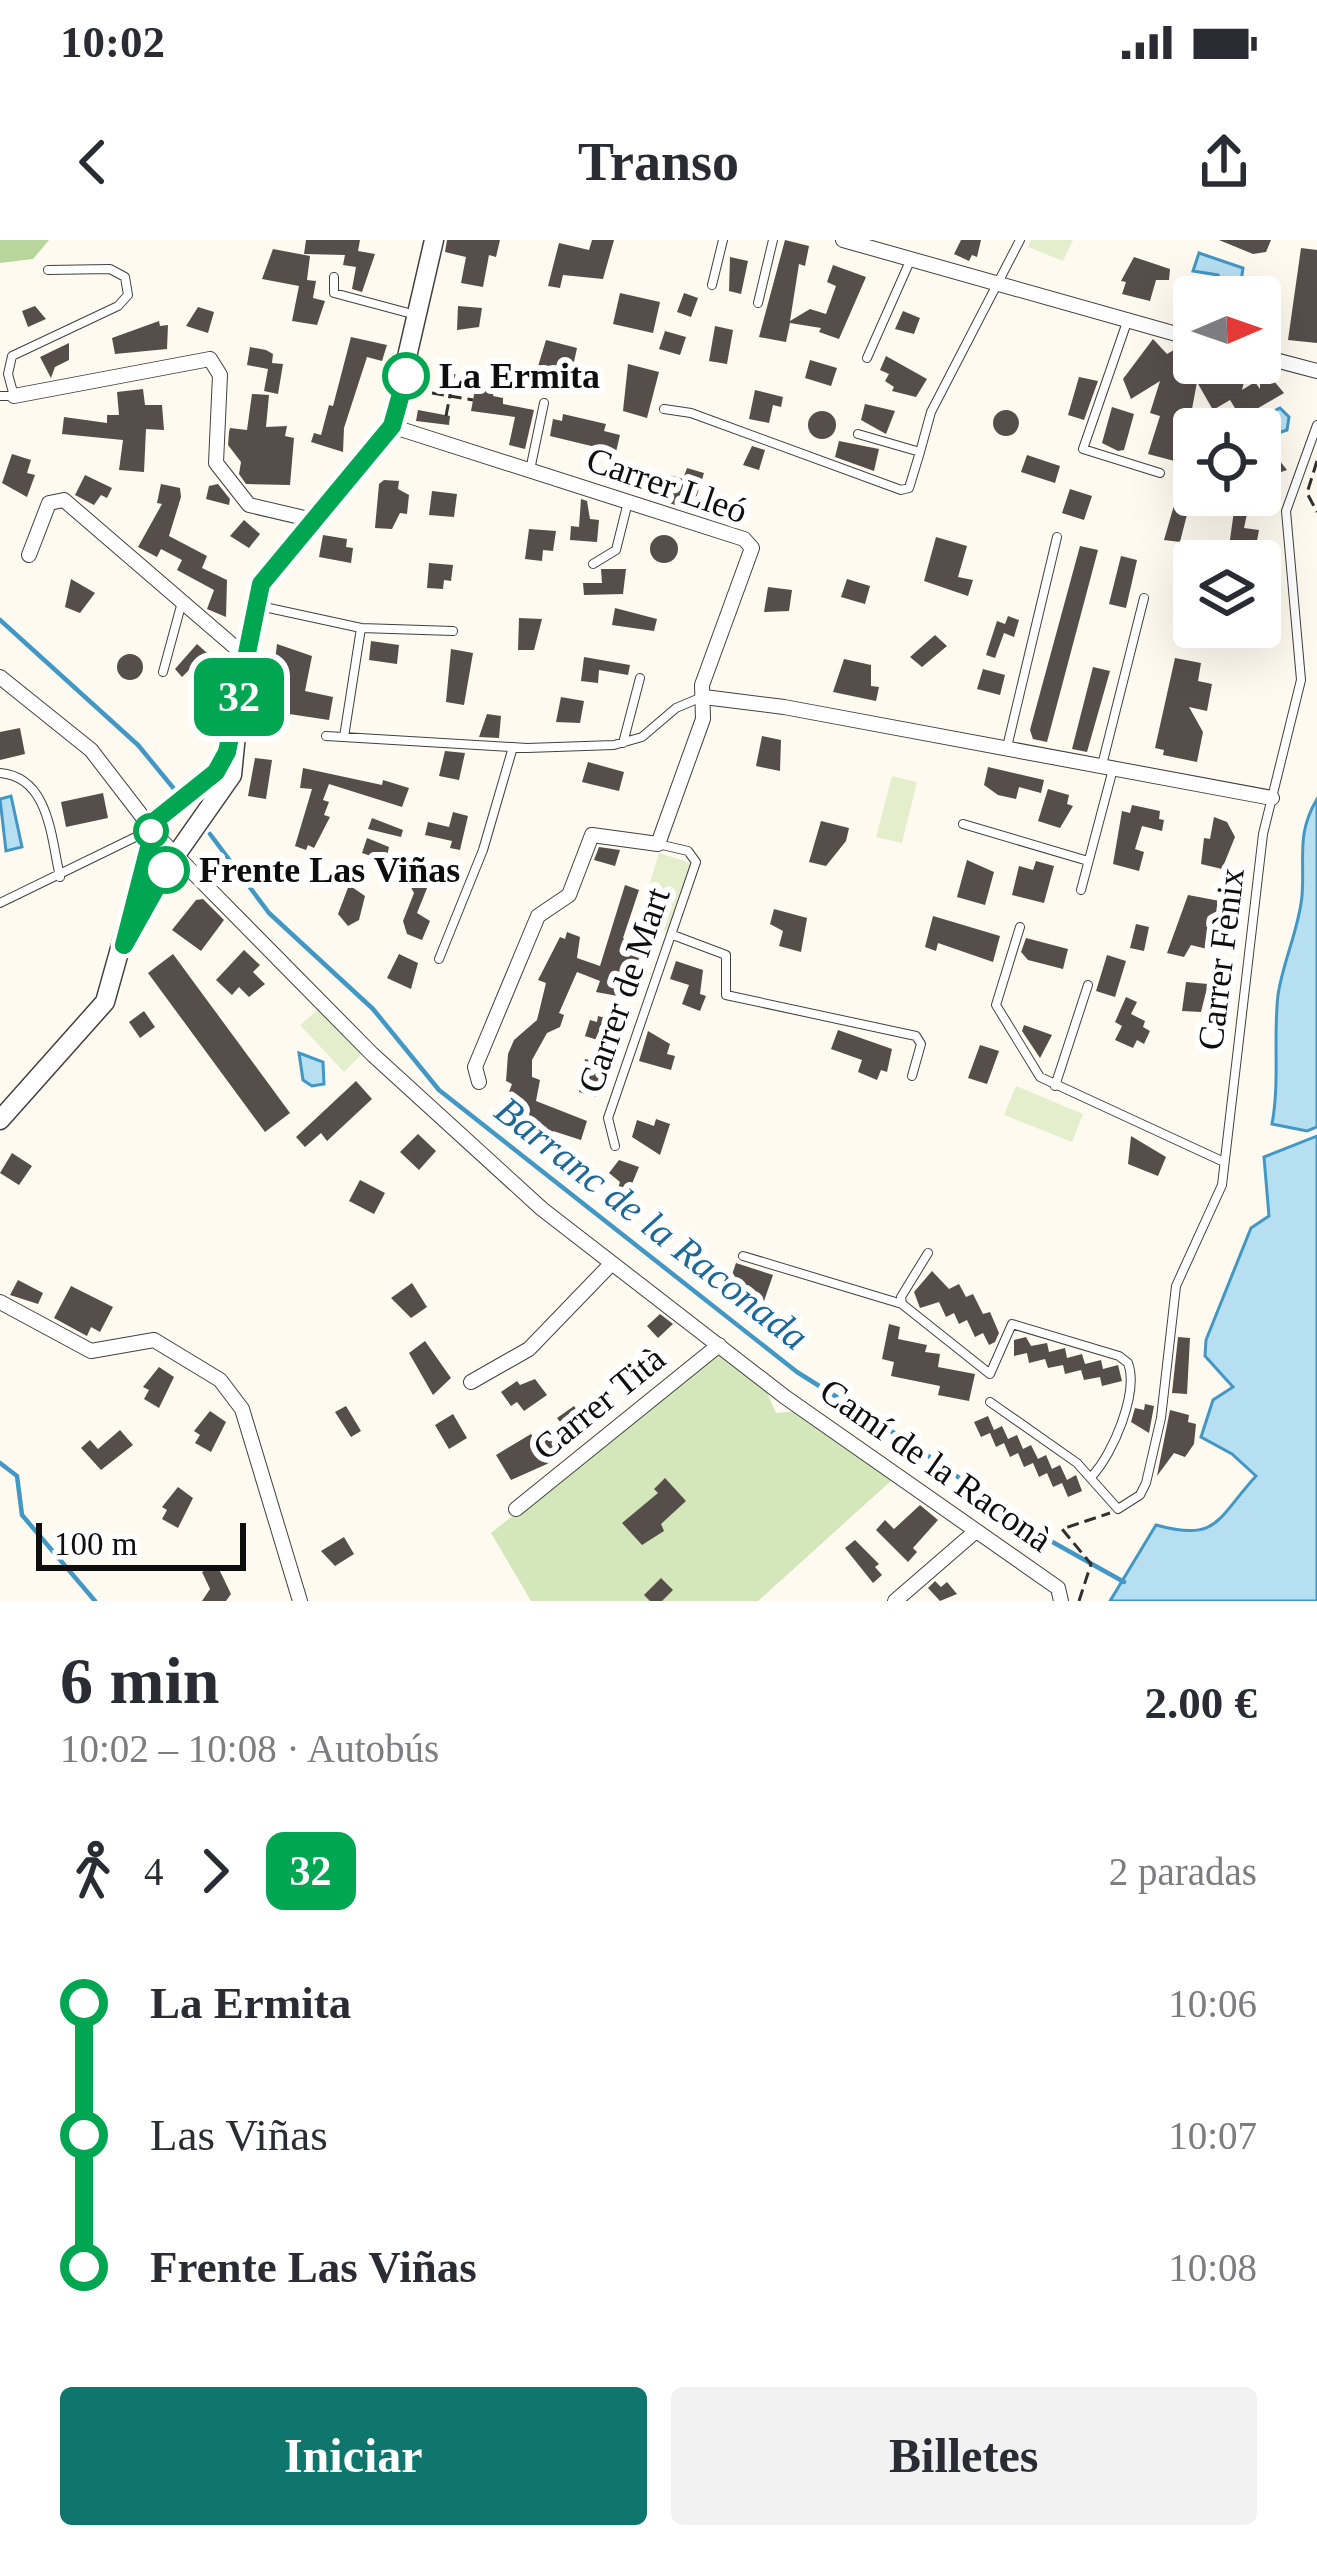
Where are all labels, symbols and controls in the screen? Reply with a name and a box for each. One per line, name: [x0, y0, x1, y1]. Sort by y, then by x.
text: 10:02: [60, 17, 165, 67]
icon: back: [60, 129, 126, 195]
icon: share: [1191, 129, 1257, 195]
text: Transo: [578, 132, 739, 192]
north arrow: [1173, 276, 1281, 384]
map controls: [1173, 276, 1281, 648]
marker: La Ermita: [384, 354, 428, 398]
place label: La Ermita: [439, 356, 600, 396]
button: locate: [1173, 408, 1281, 516]
street label: Carrer Lleó: [582, 439, 752, 531]
button: layers: [1173, 540, 1281, 648]
line badge: 32: [185, 658, 293, 736]
text: 32: [218, 674, 260, 720]
unlabelled marker: [135, 815, 167, 847]
marker: Frente Las Viñas: [144, 848, 188, 892]
place label: Frente Las Viñas: [199, 850, 460, 890]
street label: Carrer Fènix: [1190, 866, 1252, 1052]
street label: Carrer de Mart: [570, 882, 678, 1098]
water label: Barranc de la Raconada: [487, 1088, 817, 1358]
street label: Carrer Tità: [525, 1338, 673, 1468]
street label: Camí de la Raconà: [813, 1370, 1059, 1560]
scale bar: [36, 1517, 246, 1570]
text: 100 m: [54, 1526, 137, 1562]
text: 6 min: [60, 1644, 220, 1717]
text: 2.00 €: [1145, 1678, 1257, 1728]
text: 10:02 – 10:08 · Autobús: [60, 1727, 439, 1770]
icon: walk: [60, 1838, 126, 1904]
icon: forward: [182, 1838, 248, 1904]
text: 32: [290, 1848, 332, 1894]
text: 4: [144, 1850, 164, 1893]
text: 2 paradas: [1109, 1850, 1257, 1893]
text: La Ermita: [150, 1978, 351, 2028]
text: 10:06: [1168, 1982, 1257, 2025]
text: Las Viñas: [150, 2110, 328, 2160]
text: 10:07: [1168, 2114, 1257, 2157]
text: Frente Las Viñas: [150, 2242, 477, 2292]
text: 10:08: [1168, 2246, 1257, 2289]
button: Iniciar: [60, 2387, 647, 2525]
button: Billetes: [671, 2387, 1257, 2525]

